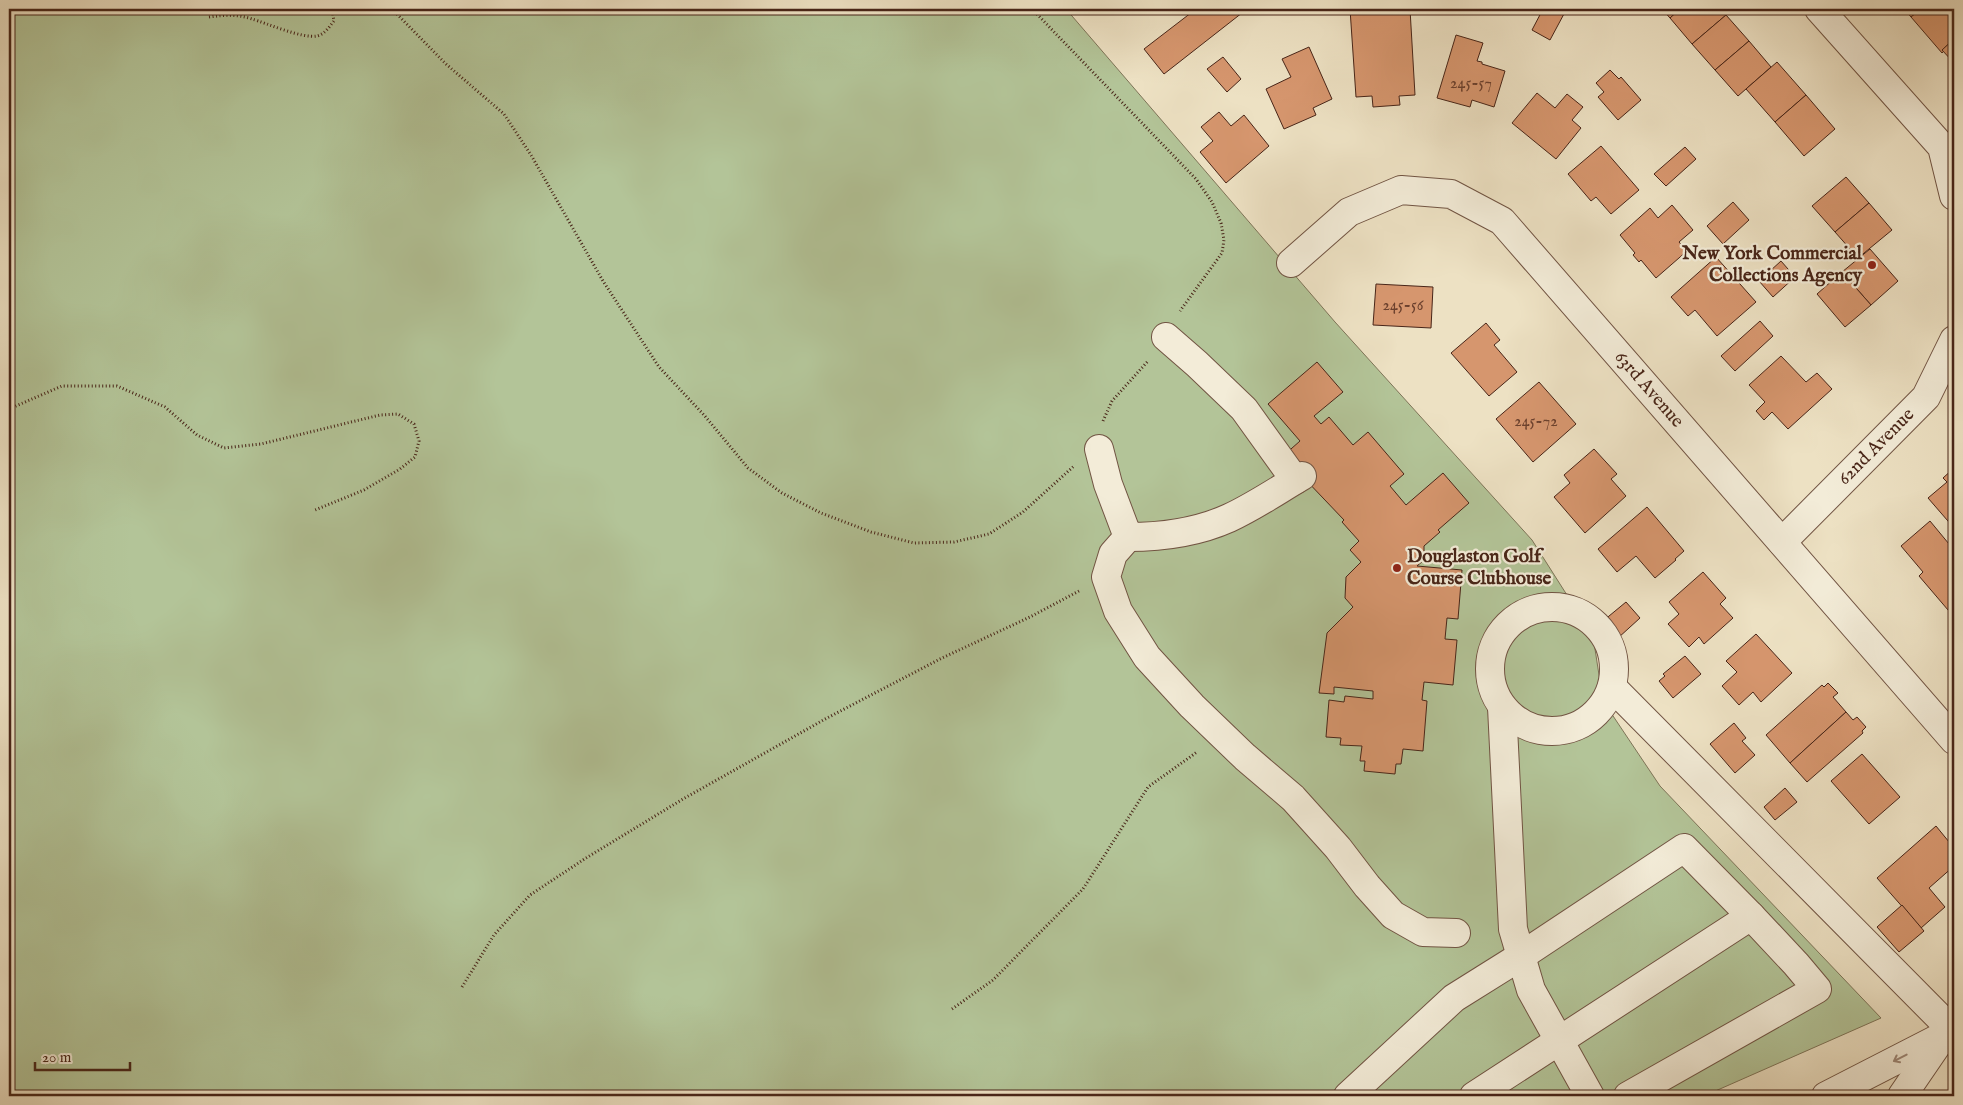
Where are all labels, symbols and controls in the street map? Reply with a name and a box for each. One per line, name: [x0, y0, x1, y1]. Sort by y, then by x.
house number: 245-57: [1450, 74, 1492, 94]
place label: New York Commercial Collections Agency: [1681, 242, 1863, 288]
marker: New York Commercial Collections Agency: [1866, 259, 1878, 271]
house number: 245-56: [1382, 296, 1424, 316]
street label: 63rd Avenue: [1609, 346, 1689, 433]
street label: 62nd Avenue: [1833, 403, 1920, 491]
house number: 245-72: [1514, 412, 1558, 432]
place label: Douglaston Golf Course Clubhouse: [1407, 545, 1551, 591]
marker: Douglaston Golf Course Clubhouse: [1391, 562, 1403, 574]
scale bar: [35, 1040, 130, 1072]
text: 20 m: [42, 1048, 72, 1067]
one-way arrow: [1893, 1054, 1908, 1063]

